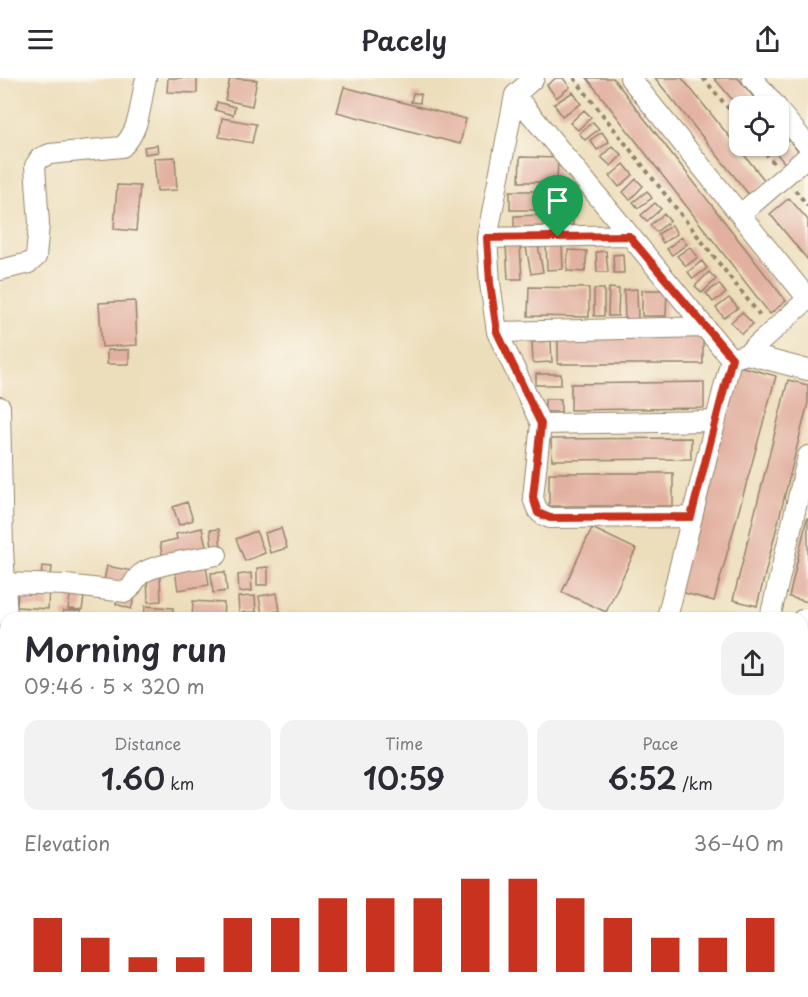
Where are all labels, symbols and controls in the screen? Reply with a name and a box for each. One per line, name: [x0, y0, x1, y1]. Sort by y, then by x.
text: Pacely: [361, 19, 447, 60]
icon: menu: [24, 23, 57, 56]
icon: share: [751, 23, 784, 56]
map controls: [729, 96, 789, 156]
button: locate: [729, 96, 789, 156]
pin: [532, 175, 583, 237]
icon: arrive: [541, 184, 574, 217]
text: Morning run: [24, 623, 227, 673]
button: share: [721, 632, 784, 695]
text: 09:46 · 5 × 320 m: [24, 671, 205, 701]
text: Distance: [114, 731, 181, 755]
text: Time: [385, 731, 423, 755]
text: Pace: [642, 731, 678, 755]
text: 1.60: [101, 755, 165, 800]
text: 10:59: [363, 755, 445, 800]
text: 6:52: [608, 755, 677, 800]
text: km: [165, 771, 194, 795]
text: /km: [677, 771, 713, 795]
text: Elevation: [24, 828, 110, 858]
text: 36–40 m: [694, 828, 784, 858]

